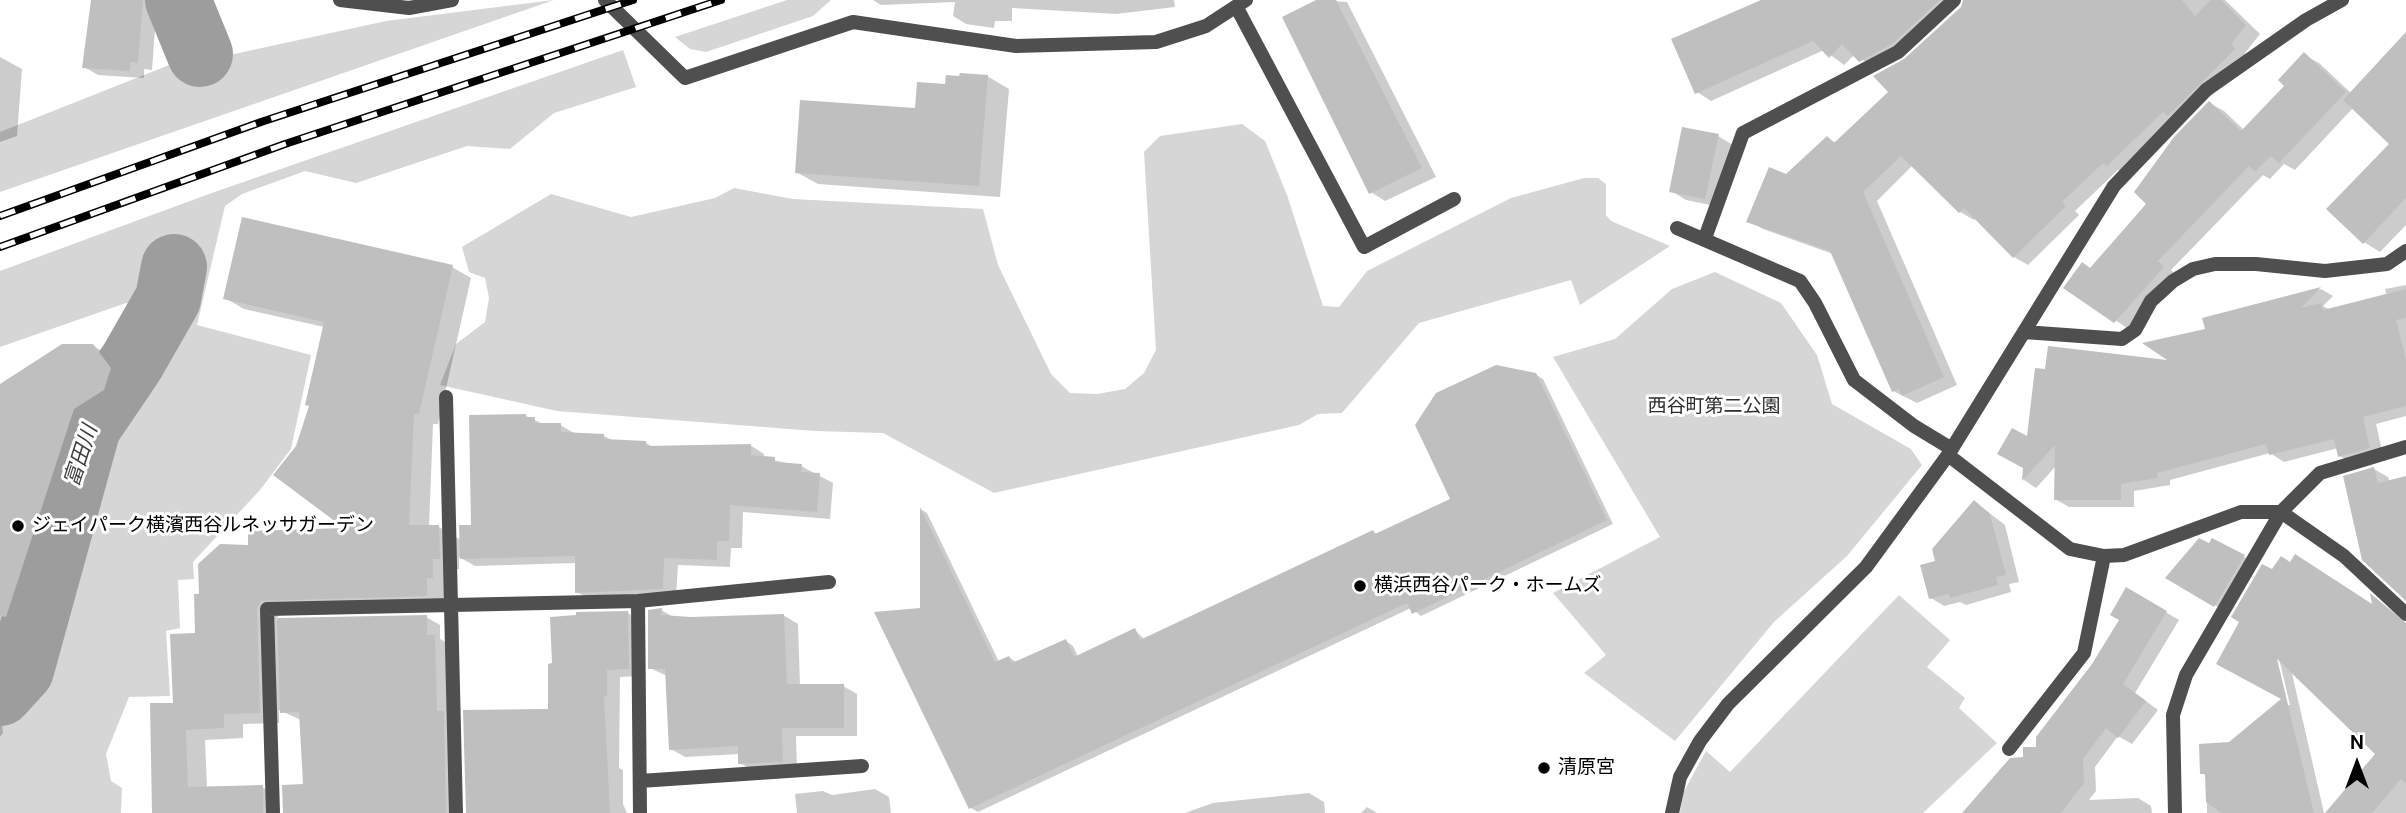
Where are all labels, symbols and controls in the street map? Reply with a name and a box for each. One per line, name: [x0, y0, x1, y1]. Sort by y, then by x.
park label: 西谷町第二公園: [1648, 396, 1780, 418]
water label: 富田川: [60, 422, 104, 490]
place label: ジェイパーク横濱西谷ルネッサガーデン: [32, 515, 374, 537]
marker: ジェイパーク横濱西谷ルネッサガーデン: [10, 518, 26, 534]
place label: 横浜西谷パーク・ホームズ: [1374, 575, 1602, 597]
marker: 横浜西谷パーク・ホームズ: [1352, 578, 1368, 594]
north arrow: [2322, 729, 2392, 799]
text: N: [2350, 730, 2364, 755]
place label: 清原宮: [1558, 757, 1615, 779]
marker: 清原宮: [1536, 760, 1552, 776]

